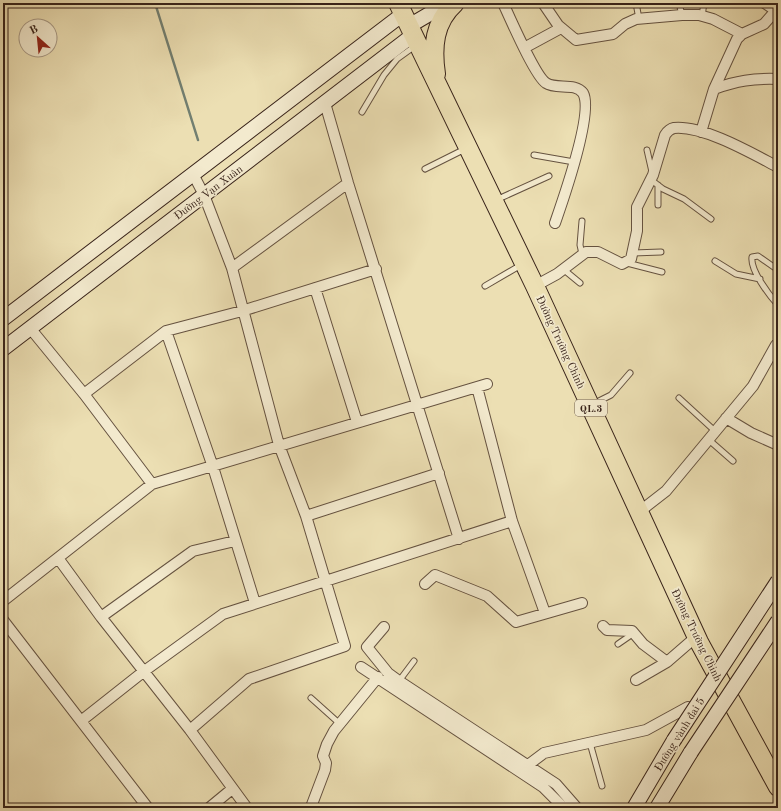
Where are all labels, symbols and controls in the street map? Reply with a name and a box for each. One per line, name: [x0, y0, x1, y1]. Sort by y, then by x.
north arrow: [18, 18, 58, 58]
text: B: [28, 24, 40, 37]
street label: Đường Vạn Xuân: [173, 164, 245, 222]
street label: Đường Trường Chinh: [533, 294, 586, 391]
road number: QL.3: [575, 400, 607, 416]
street label: Đường Trường Chinh: [668, 588, 723, 684]
street label: Đường vành đai 5: [653, 696, 707, 774]

